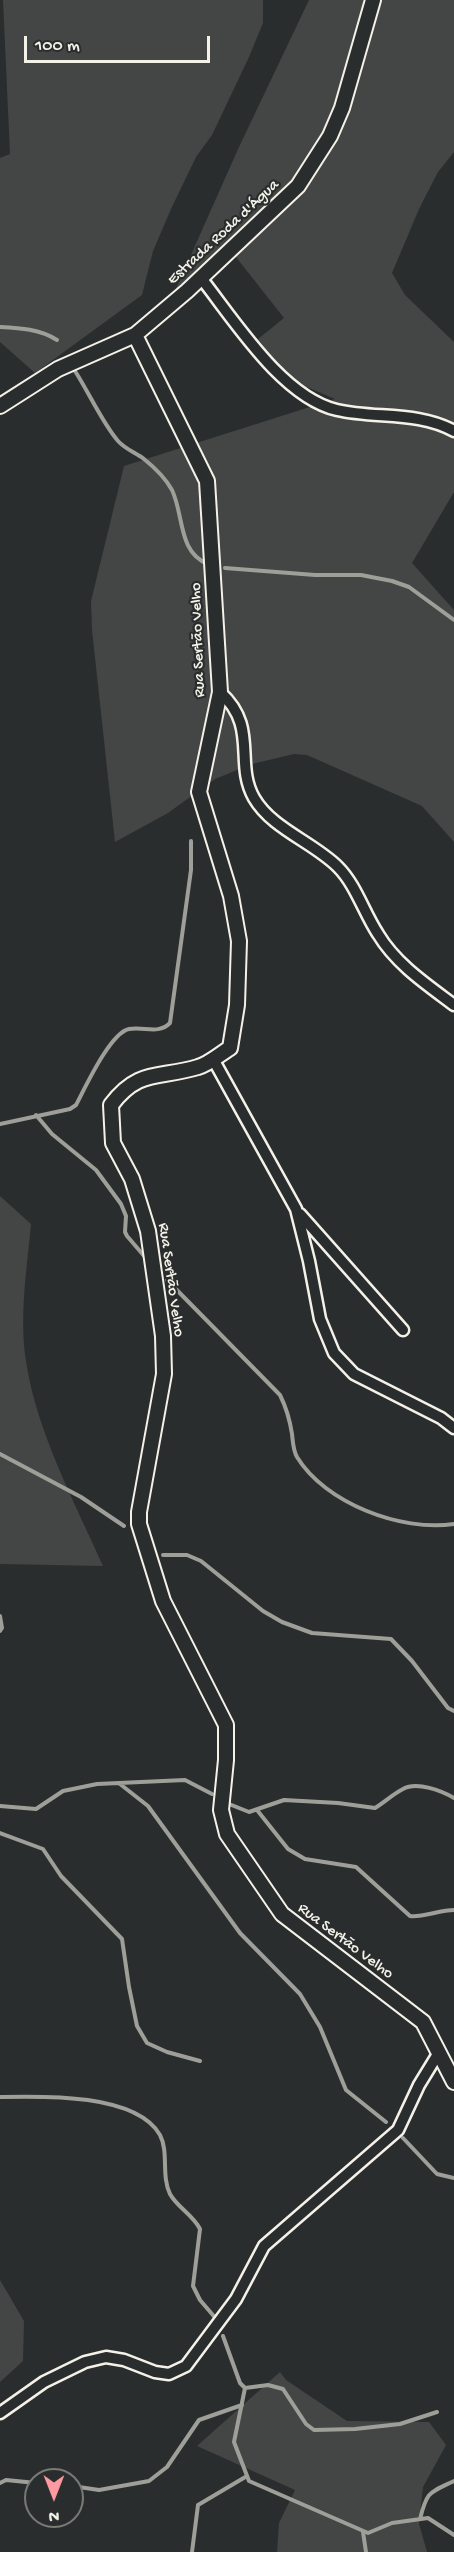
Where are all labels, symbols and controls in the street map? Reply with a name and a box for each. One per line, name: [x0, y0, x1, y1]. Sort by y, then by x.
scale bar: [27, 24, 213, 62]
text: 100 m: [35, 36, 80, 57]
street label: Estrada Roda d'Água: [164, 176, 284, 290]
street label: Rua Sertão Velho: [187, 582, 211, 698]
street label: Rua Sertão Velho: [152, 1222, 188, 1338]
street label: Rua Sertão Velho: [293, 1900, 397, 1984]
north arrow: [24, 2468, 84, 2528]
text: N: [49, 2505, 59, 2524]

